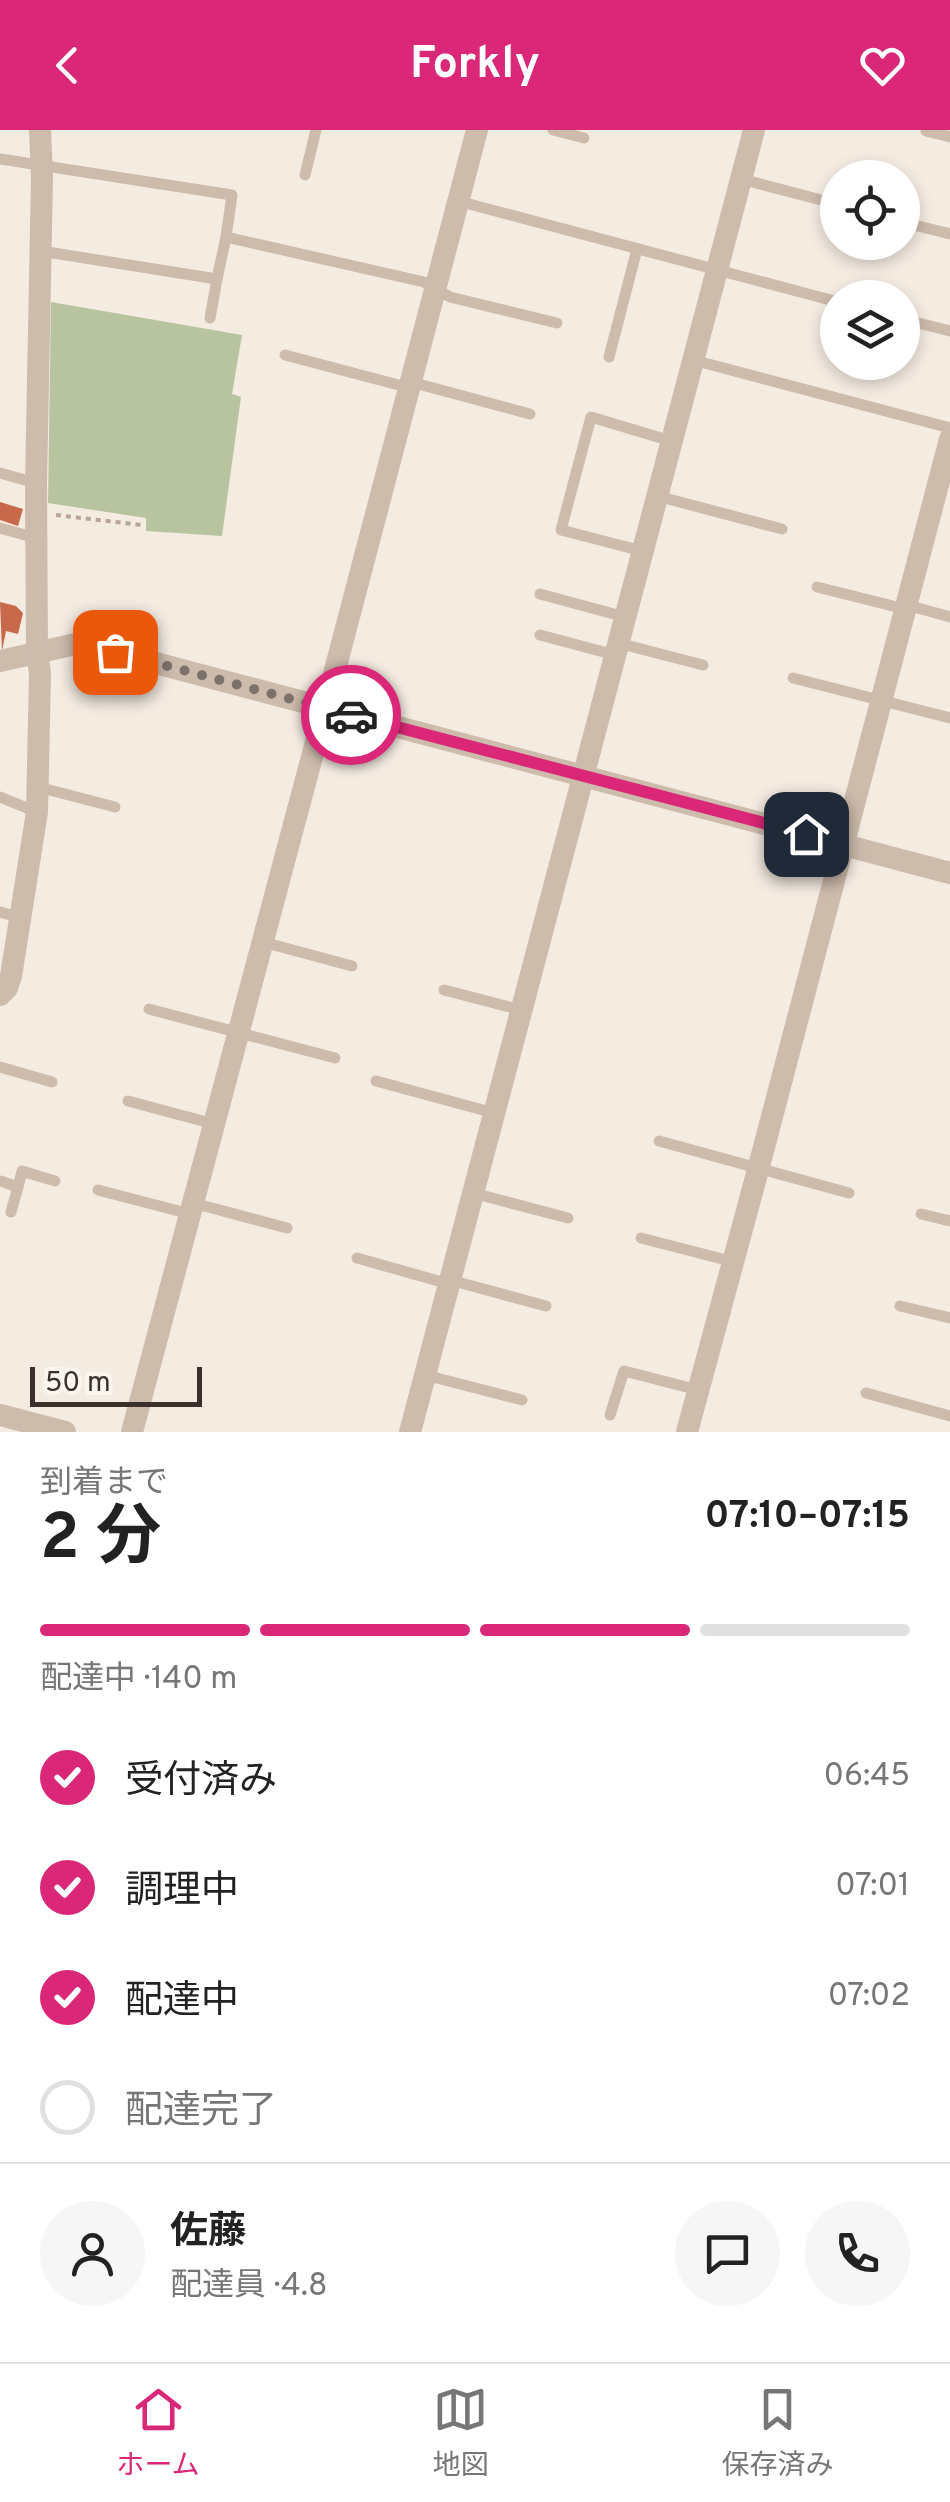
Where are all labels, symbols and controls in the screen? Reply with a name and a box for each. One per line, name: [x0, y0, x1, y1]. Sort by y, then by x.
text: Forkly: [410, 37, 540, 94]
icon: back: [40, 38, 95, 93]
icon: heart: [855, 38, 910, 93]
map controls: [820, 160, 920, 380]
button: locate: [820, 160, 920, 260]
button: layers: [820, 280, 920, 380]
pin: [73, 610, 158, 695]
icon: bag: [88, 625, 143, 680]
courier: [301, 665, 401, 765]
icon: car: [324, 688, 379, 743]
pin: [764, 792, 849, 877]
icon: home: [779, 807, 834, 862]
scale bar: [30, 1362, 202, 1406]
text: 50 m: [45, 1366, 111, 1402]
text: 到着まで: [40, 1464, 168, 1504]
text: 07:10–07:15: [704, 1493, 910, 1542]
text: 2 分: [40, 1500, 161, 1582]
text: 配達中 · 140 m: [40, 1660, 237, 1700]
icon: check: [40, 1750, 95, 1805]
text: 06:45: [823, 1757, 910, 1797]
text: 受付済み: [125, 1758, 277, 1807]
icon: check: [40, 1860, 95, 1915]
text: 07:01: [835, 1867, 910, 1907]
text: 調理中: [125, 1868, 239, 1917]
icon: check: [40, 1970, 95, 2025]
text: 07:02: [828, 1977, 910, 2017]
text: 配達中: [125, 1978, 239, 2027]
text: 配達完了: [125, 2088, 277, 2137]
button: person: [40, 2201, 145, 2306]
button: chat: [675, 2201, 780, 2306]
button: phone: [805, 2201, 910, 2306]
text: 佐藤: [170, 2209, 246, 2258]
text: 配達員 · 4.8: [170, 2267, 328, 2307]
tab: ホーム: [116, 2382, 200, 2485]
tab: 地図: [433, 2382, 489, 2485]
tab: 保存済み: [721, 2382, 834, 2485]

